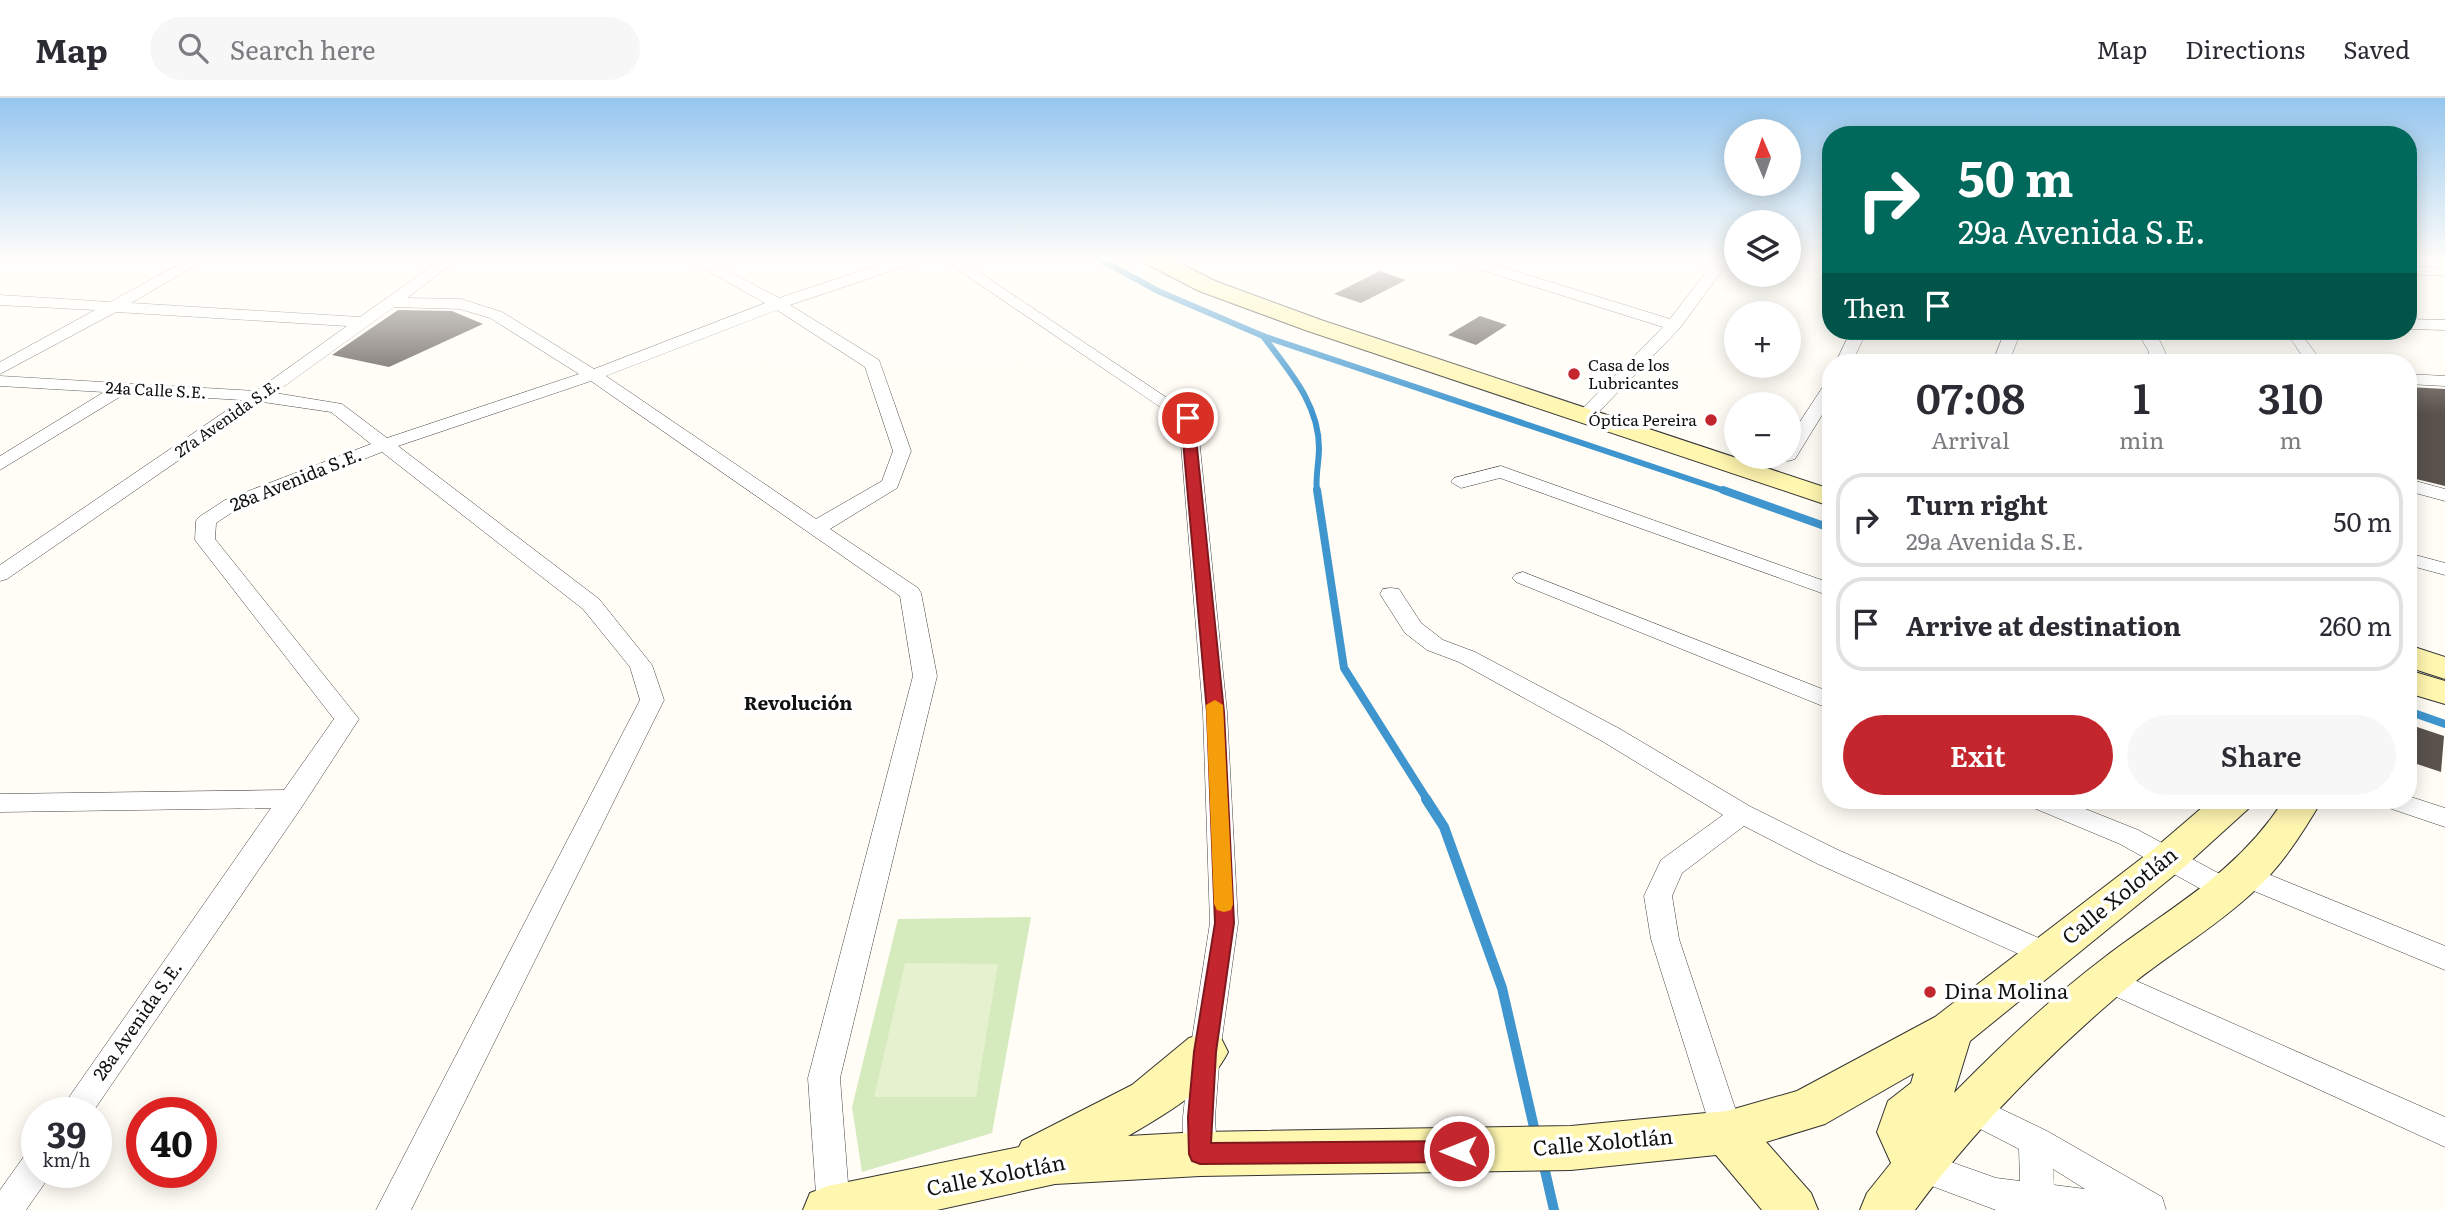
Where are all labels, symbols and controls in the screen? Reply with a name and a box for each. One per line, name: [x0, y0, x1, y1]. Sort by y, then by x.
search box: [150, 17, 640, 80]
text: Map: [35, 24, 108, 73]
icon: search: [174, 29, 212, 67]
text: Search here: [230, 29, 376, 68]
text: Map: [2096, 31, 2147, 66]
text: Directions: [2185, 31, 2305, 66]
text: Saved: [2343, 31, 2410, 66]
north arrow: [1724, 119, 1801, 196]
map controls: [1724, 119, 1801, 469]
text: 50 m: [1958, 139, 2074, 212]
icon: right: [1843, 154, 1934, 245]
text: 29a Avenida S.E.: [1958, 206, 2206, 254]
button: layers: [1724, 210, 1801, 287]
text: Then: [1843, 287, 1905, 326]
icon: arrive: [1919, 287, 1957, 325]
button: +: [1724, 301, 1801, 378]
place label: Casa de los Lubricantes: [1588, 352, 1678, 394]
text: 07:08: [1916, 365, 2025, 427]
text: 1: [2133, 365, 2150, 427]
text: 310: [2258, 365, 2323, 427]
marker: Casa de los Lubricantes: [1566, 366, 1582, 382]
street label: 27a Avenida S.E.: [169, 372, 284, 462]
street label: 24a Calle S.E.: [105, 374, 207, 404]
pin: [1158, 388, 1218, 448]
button: −: [1724, 392, 1801, 469]
icon: arrive: [1169, 399, 1207, 437]
place label: Óptica Pereira: [1589, 407, 1697, 431]
marker: Óptica Pereira: [1703, 412, 1719, 428]
text: Arrival: [1931, 422, 2010, 456]
text: min: [2119, 422, 2164, 456]
text: m: [2279, 422, 2302, 456]
street label: 28a Avenida S.E.: [226, 440, 365, 517]
text: Turn right: [1906, 484, 2048, 523]
icon: right: [1847, 501, 1885, 539]
text: 50 m: [2333, 501, 2392, 540]
text: 29a Avenida S.E.: [1906, 523, 2084, 557]
icon: arrive: [1847, 605, 1885, 643]
text: Arrive at destination: [1906, 605, 2181, 644]
text: 260 m: [2319, 605, 2392, 644]
district label: Revolución: [744, 688, 852, 716]
button: Exit: [1843, 715, 2113, 795]
button: Share: [2127, 715, 2396, 795]
street label: Calle Xolotlán: [2054, 838, 2183, 950]
street label: 28a Avenida S.E.: [86, 955, 188, 1085]
place label: Dina Molina: [1944, 974, 2069, 1005]
marker: Dina Molina: [1922, 984, 1938, 1000]
speed limit sign: 40: [126, 1097, 217, 1188]
text: 39: [47, 1107, 86, 1159]
position arrow: [1422, 1114, 1496, 1188]
street label: Calle Xolotlán: [1531, 1119, 1674, 1162]
street label: Calle Xolotlán: [923, 1145, 1068, 1202]
text: km/h: [43, 1146, 90, 1173]

